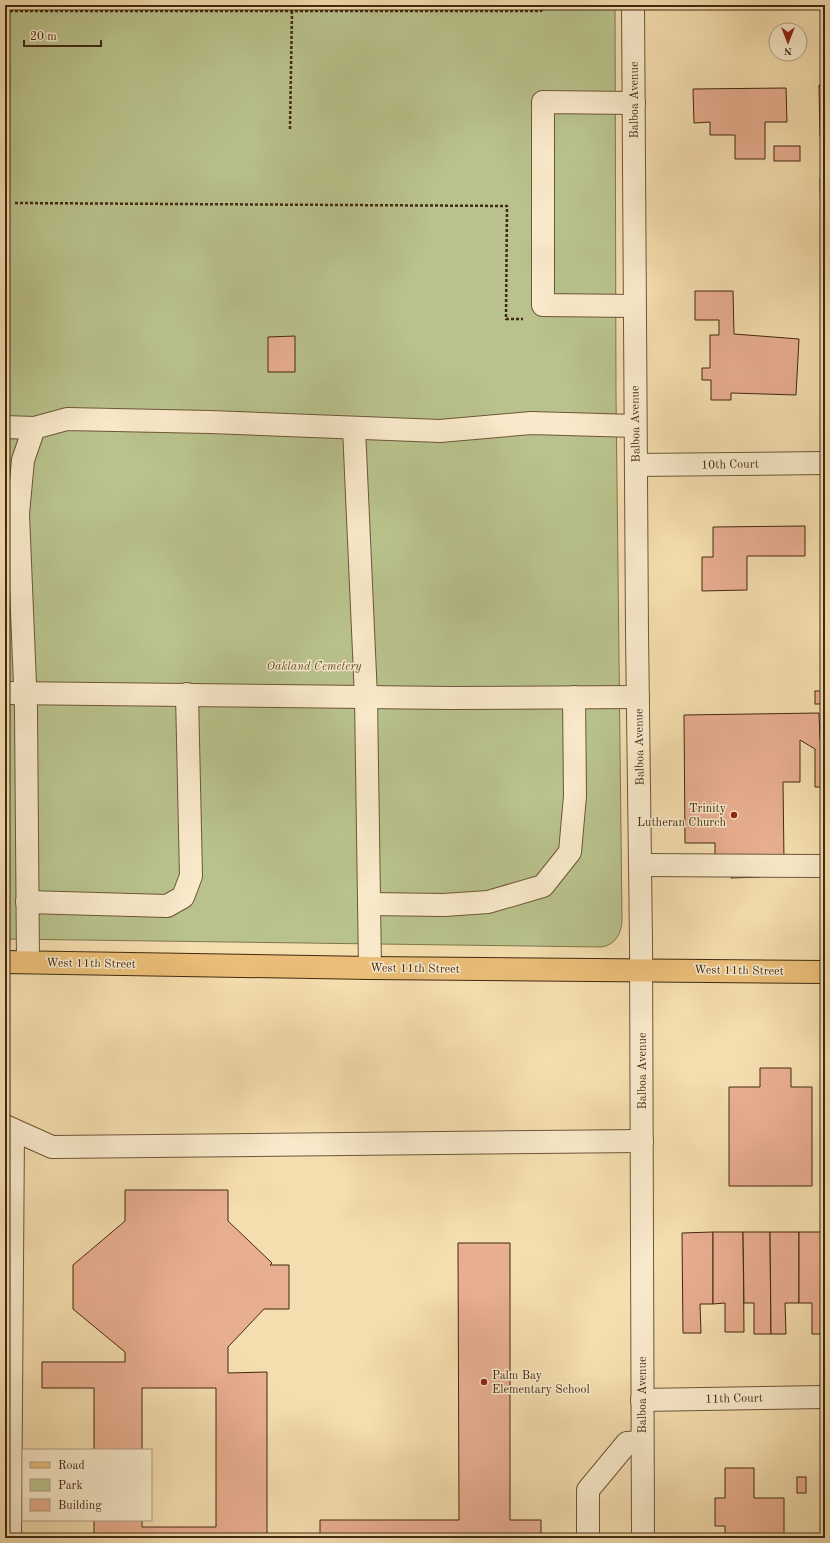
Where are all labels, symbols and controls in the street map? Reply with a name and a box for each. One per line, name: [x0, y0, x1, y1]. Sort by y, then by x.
scale bar: [24, 22, 101, 48]
north arrow: [768, 22, 808, 62]
text: 20 m: [30, 31, 57, 43]
text: N: [783, 45, 792, 56]
street label: Balboa Avenue: [629, 61, 641, 138]
street label: Balboa Avenue: [629, 385, 643, 463]
street label: 10th Court: [701, 458, 759, 472]
park label: Oakland Cemetery: [267, 661, 362, 673]
street label: Balboa Avenue: [633, 708, 647, 786]
place label: Trinity Lutheran Church: [637, 803, 727, 829]
marker: Trinity Lutheran Church: [729, 810, 739, 820]
street label: West 11th Street: [46, 957, 136, 971]
street label: West 11th Street: [370, 962, 460, 976]
street label: West 11th Street: [694, 964, 784, 978]
street label: Balboa Avenue: [637, 1032, 649, 1109]
street label: Balboa Avenue: [637, 1356, 649, 1433]
place label: Palm Bay Elementary School: [492, 1370, 590, 1396]
marker: Palm Bay Elementary School: [479, 1377, 489, 1387]
street label: 11th Court: [705, 1392, 763, 1406]
legend: [22, 1449, 152, 1521]
text: Road: [58, 1460, 85, 1472]
text: Park: [58, 1480, 83, 1492]
text: Building: [58, 1500, 102, 1512]

